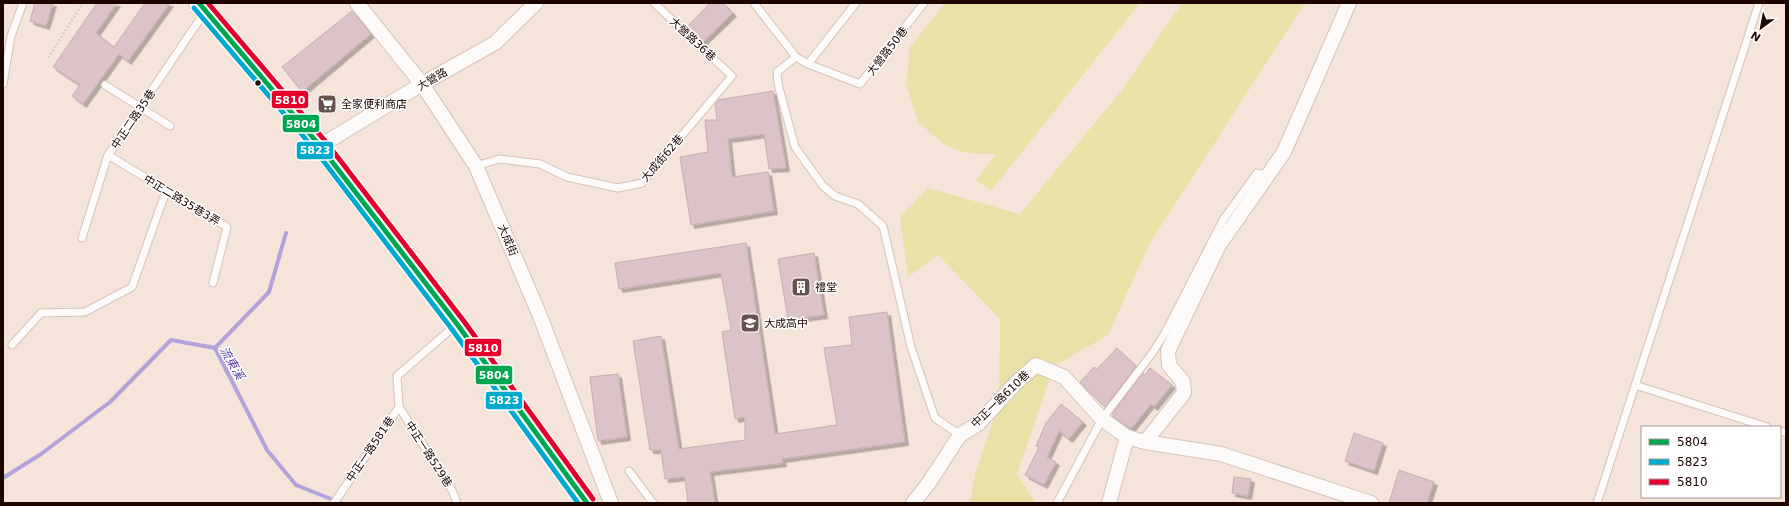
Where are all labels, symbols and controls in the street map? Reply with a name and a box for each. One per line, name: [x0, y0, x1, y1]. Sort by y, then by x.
north arrow: [1741, 8, 1781, 48]
street label: 大營路36巷: [667, 15, 718, 64]
street label: 大營路50巷: [864, 24, 910, 78]
text: N: [1749, 28, 1763, 44]
street label: 大營路: [415, 66, 450, 93]
unlabelled marker: [253, 78, 263, 88]
street label: 中正二路35巷: [109, 87, 158, 152]
line badge: 5810: [271, 90, 309, 109]
supermarket icon: 全家便利商店: [316, 93, 338, 115]
text: 5810: [275, 94, 306, 107]
place label: 全家便利商店: [341, 98, 407, 111]
line badge: 5804: [282, 114, 320, 133]
text: 5804: [286, 118, 317, 131]
street label: 大成街62巷: [638, 132, 686, 184]
line badge: 5823: [296, 141, 334, 160]
text: 5823: [300, 144, 330, 157]
street label: 中正二路35巷3弄: [141, 172, 222, 228]
street label: 大成街: [495, 222, 520, 258]
building icon: 禮堂: [790, 276, 812, 298]
place label: 禮堂: [815, 281, 837, 294]
school or university icon: 大成高中: [739, 312, 761, 334]
place label: 大成高中: [764, 317, 808, 330]
line badge: 5810: [464, 338, 502, 357]
text: 5810: [468, 342, 499, 355]
water label: 流東溪: [217, 344, 248, 384]
line badge: 5804: [475, 365, 513, 385]
street label: 中正一路610巷: [968, 368, 1032, 430]
text: 5804: [479, 369, 510, 382]
line badge: 5823: [485, 391, 523, 410]
text: 5823: [489, 394, 519, 407]
street label: 中正一路581巷: [344, 414, 397, 484]
street label: 中正一路529巷: [402, 419, 455, 490]
legend: [1641, 426, 1781, 498]
text: 5804: [1677, 435, 1708, 449]
text: 5823: [1677, 455, 1708, 469]
text: 5810: [1677, 475, 1708, 489]

